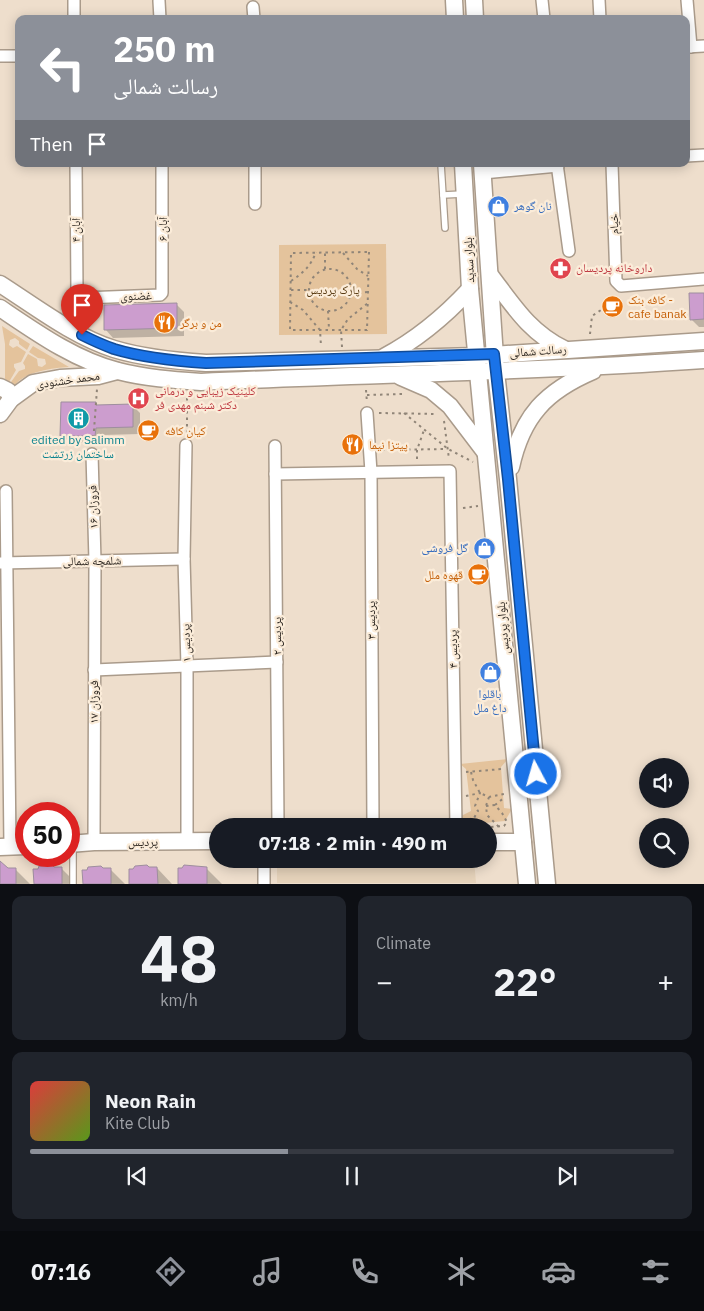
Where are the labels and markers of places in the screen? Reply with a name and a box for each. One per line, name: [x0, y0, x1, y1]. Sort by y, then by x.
shop icon: نان گوهر: [486, 194, 510, 218]
place label: نان گوهر: [513, 198, 552, 213]
pharmacy icon: داروخانه پردیسان: [548, 256, 572, 280]
place label: داروخانه پردیسان: [576, 260, 652, 275]
pin: [61, 284, 103, 335]
place label: کافه بنک - cafe banak: [628, 292, 687, 321]
cafe icon: کافه بنک - cafe banak: [600, 295, 624, 319]
restaurant icon: من و برگر: [152, 311, 176, 335]
place label: من و برگر: [179, 315, 222, 330]
place label: کلینیک زیبایی و درمانی دکتر شبنم مهدی فر: [154, 383, 256, 413]
hospital icon: کلینیک زیبایی و درمانی دکتر شبنم مهدی فر: [127, 386, 151, 410]
building icon: edited by Salimm ساختمان زرتشت: [66, 407, 90, 431]
cafe icon: کیان کافه: [137, 419, 161, 443]
place label: کیان کافه: [165, 423, 206, 438]
place label: edited by Salimm ساختمان زرتشت: [31, 432, 125, 461]
restaurant icon: پیتزا نیما: [341, 433, 365, 457]
place label: پیتزا نیما: [369, 437, 408, 452]
shop icon: گل فروشی: [472, 536, 496, 560]
place label: گل فروشی: [421, 540, 468, 555]
cafe icon: قهوه ملل: [467, 563, 491, 587]
place label: قهوه ملل: [425, 567, 463, 582]
shop icon: باقلوا داغ ملل: [478, 661, 502, 685]
place label: باقلوا داغ ملل: [473, 686, 507, 716]

